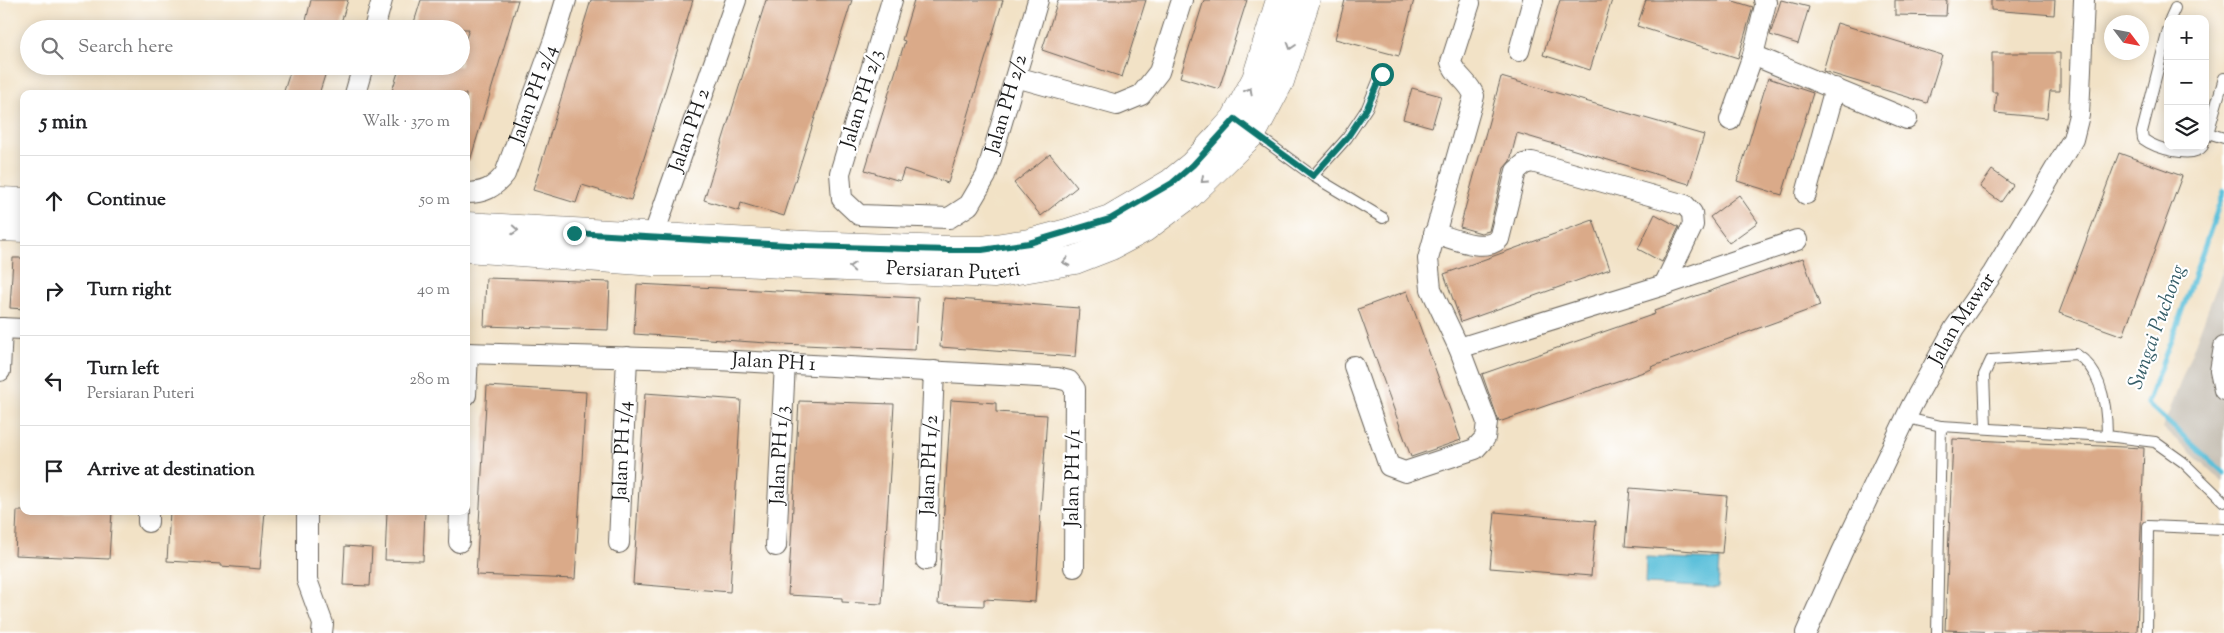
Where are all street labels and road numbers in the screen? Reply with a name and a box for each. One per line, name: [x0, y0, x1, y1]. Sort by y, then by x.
street label: Jalan PH 2/4: [502, 41, 565, 149]
street label: Jalan PH 2/3: [834, 46, 892, 153]
street label: Jalan PH 2/2: [978, 51, 1036, 159]
street label: Jalan PH 2: [662, 85, 718, 177]
street label: Persiaran Puteri: [885, 254, 1023, 289]
street label: Jalan Mawar: [1922, 267, 2003, 372]
street label: Jalan PH 1: [730, 346, 817, 380]
street label: Jalan PH 1/4: [606, 400, 640, 503]
street label: Jalan PH 1/3: [764, 405, 797, 506]
street label: Jalan PH 1/2: [913, 414, 947, 517]
street label: Jalan PH 1/1: [1059, 429, 1089, 528]

